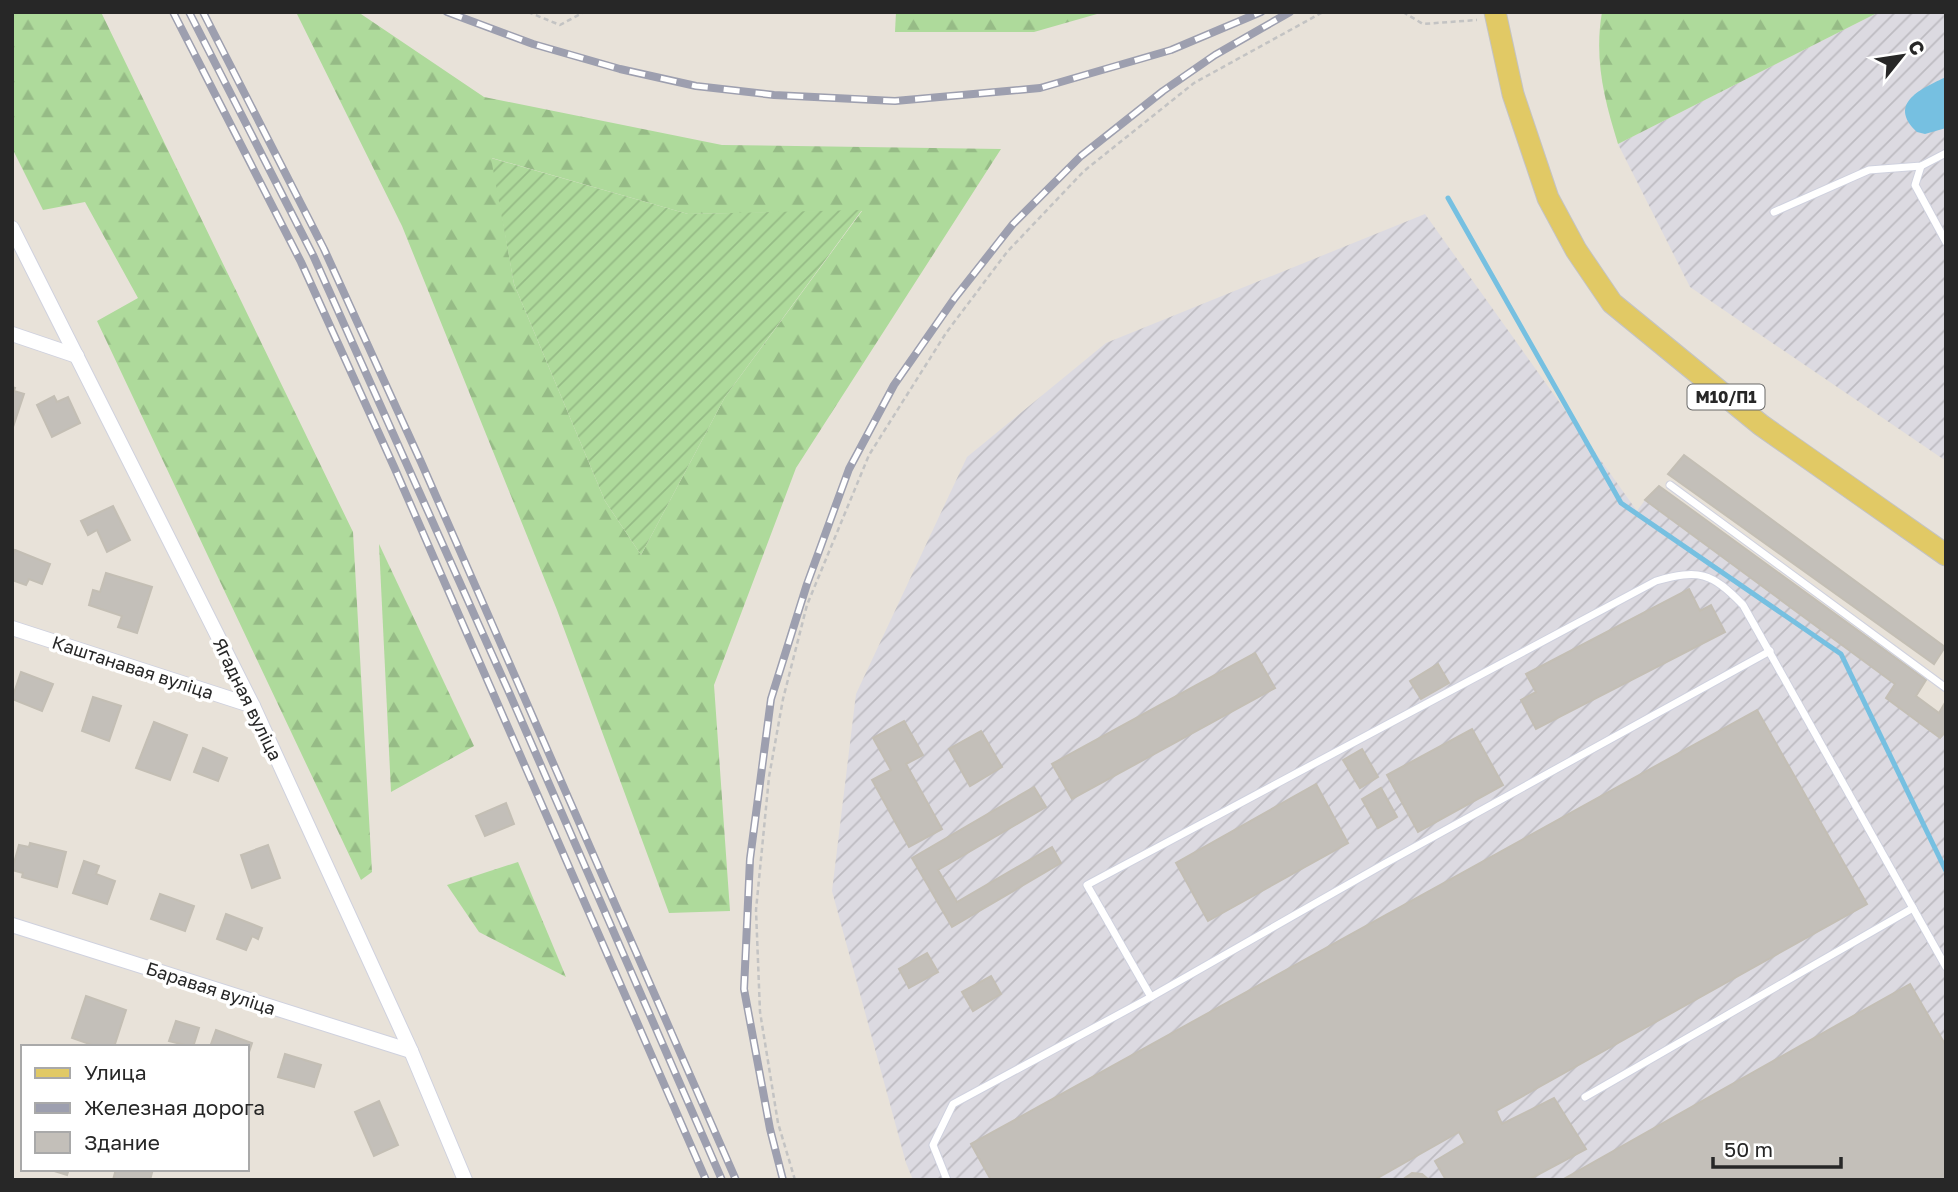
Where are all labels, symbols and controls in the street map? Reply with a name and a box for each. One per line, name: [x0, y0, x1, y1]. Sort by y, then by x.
north arrow: [1867, 21, 1937, 91]
text: С: [1904, 36, 1930, 59]
road number: М10/П1: [1688, 384, 1764, 410]
street label: Каштанавая вуліца: [49, 631, 217, 703]
street label: Ягадная вуліца: [209, 634, 287, 764]
street label: Баравая вуліца: [143, 957, 279, 1019]
legend: [21, 1045, 248, 1171]
text: Улица: [84, 1059, 147, 1085]
text: Железная дорога: [84, 1094, 265, 1120]
scale bar: [1713, 1126, 1841, 1170]
text: Здание: [84, 1129, 160, 1155]
text: 50 m: [1724, 1136, 1773, 1162]

